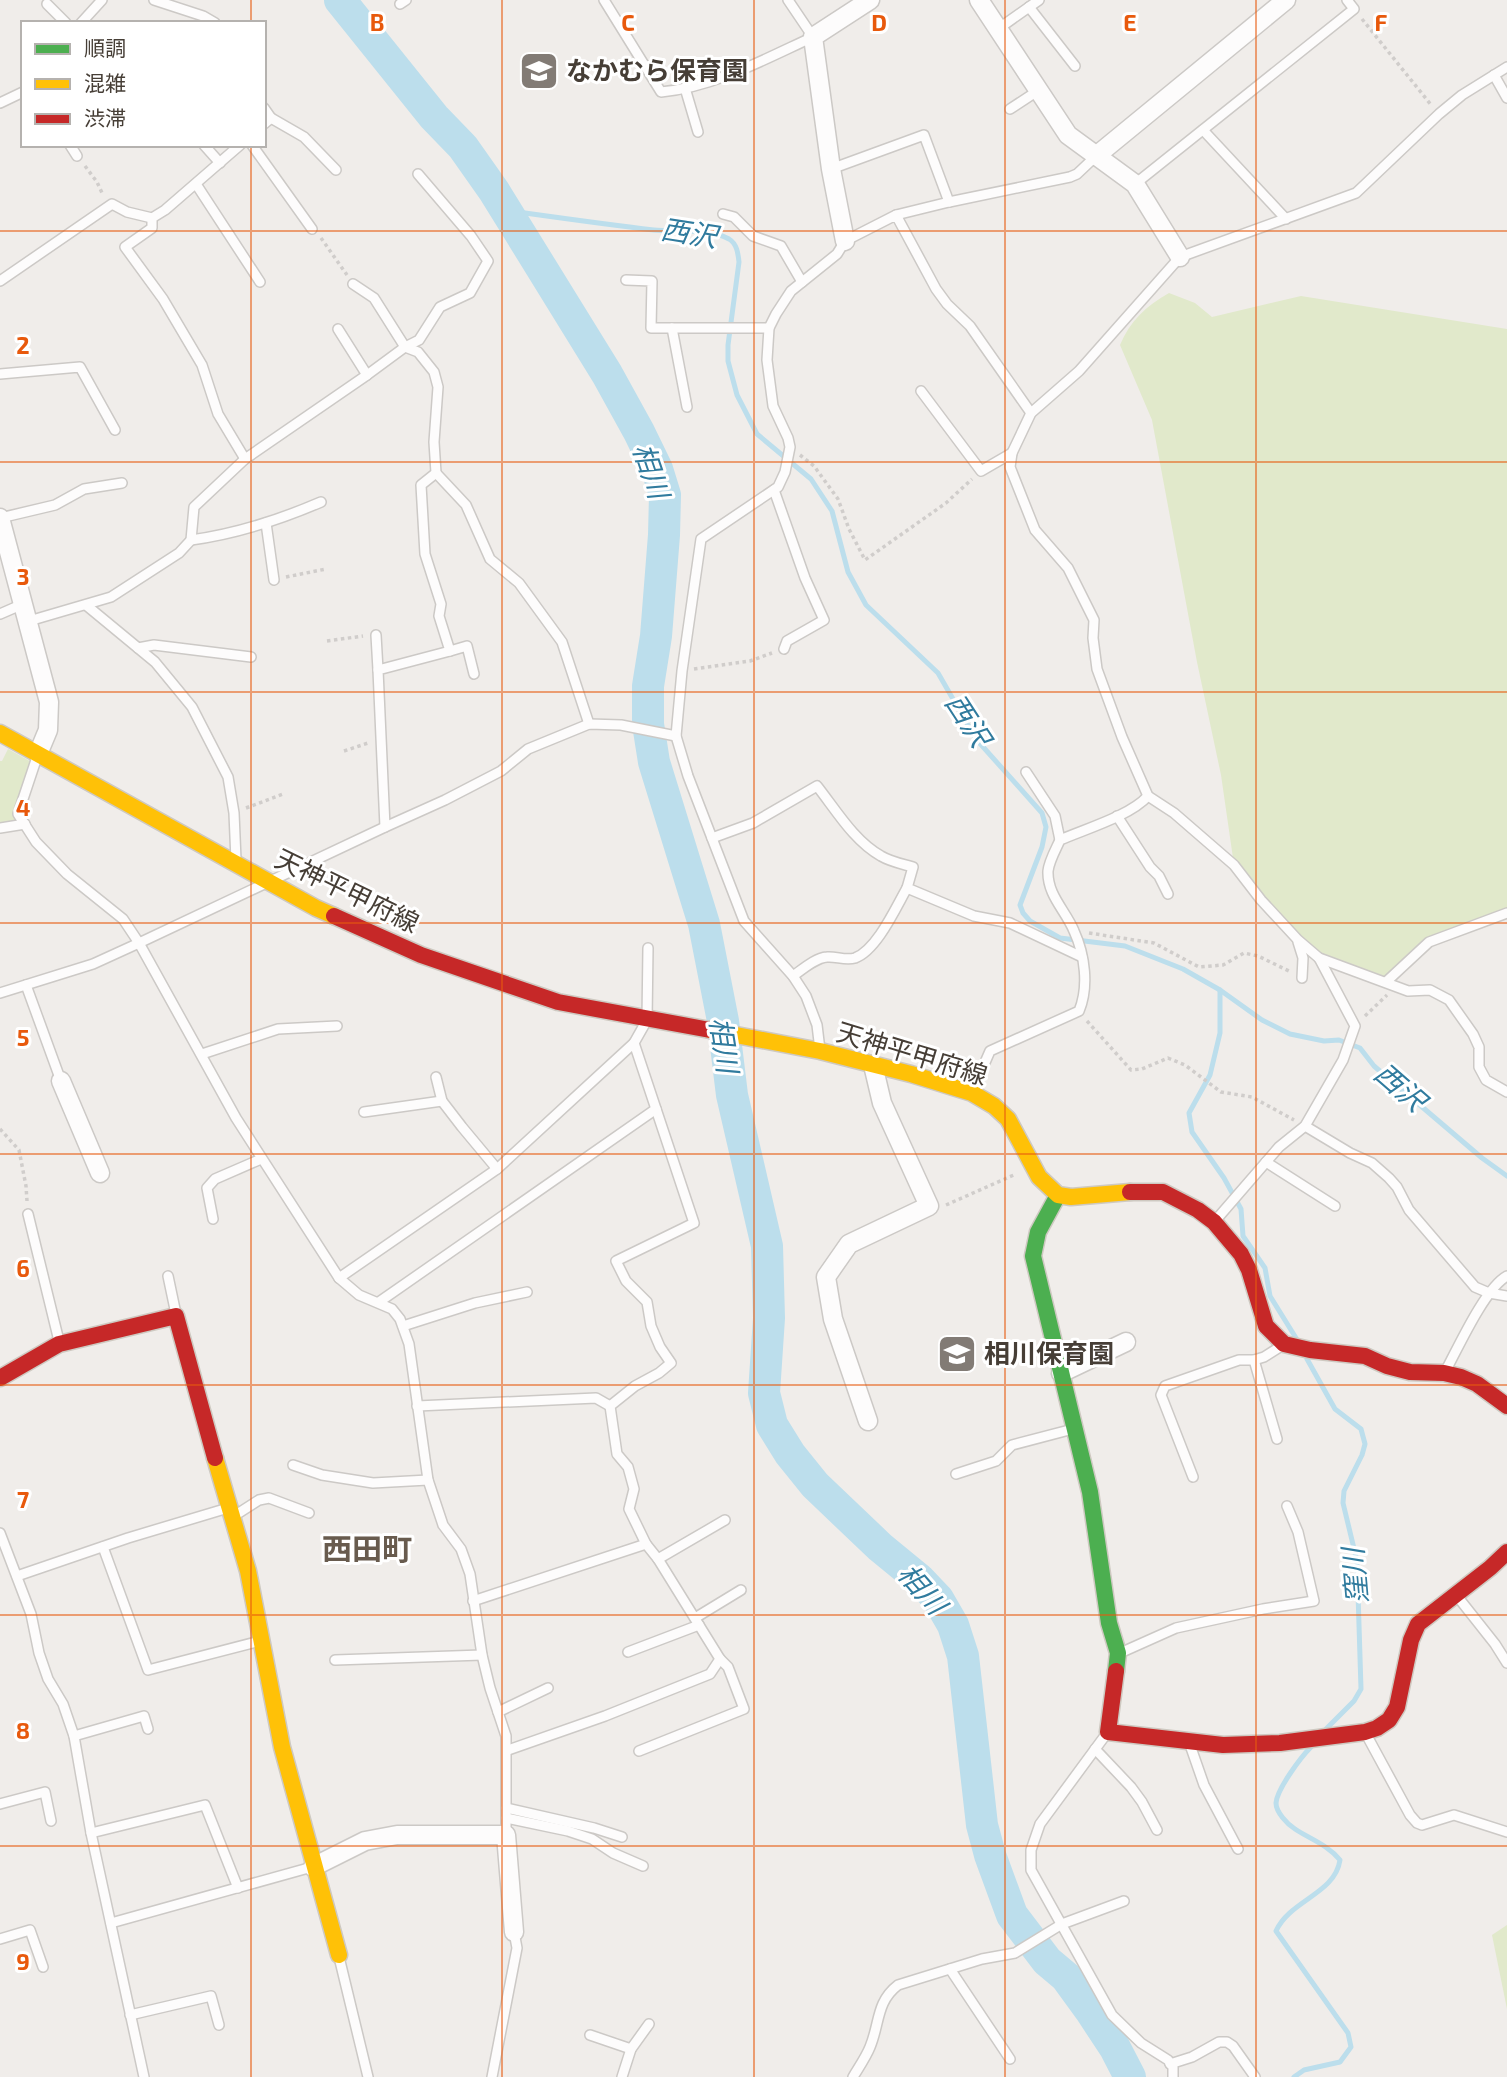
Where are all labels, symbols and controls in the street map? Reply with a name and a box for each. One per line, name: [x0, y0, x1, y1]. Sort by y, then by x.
text: B: [370, 8, 384, 36]
text: C: [621, 8, 635, 36]
text: D: [871, 8, 887, 36]
text: E: [1123, 8, 1137, 36]
text: F: [1375, 8, 1388, 36]
legend: [21, 21, 266, 147]
text: 順調: [84, 35, 126, 60]
school or university icon: なかむら保育園: [518, 50, 560, 92]
place label: なかむら保育園: [566, 54, 748, 85]
text: 混雑: [84, 70, 126, 95]
text: 渋滞: [84, 105, 126, 130]
water label: 西沢: [659, 211, 723, 254]
text: 2: [16, 331, 30, 359]
water label: 相川: [627, 439, 678, 506]
text: 3: [16, 562, 30, 590]
water label: 西沢: [939, 687, 1001, 756]
text: 4: [16, 793, 30, 821]
street label: 天神平甲府線: [271, 842, 425, 938]
water label: 相川: [704, 1015, 747, 1078]
street label: 天神平甲府線: [833, 1015, 992, 1090]
text: 5: [17, 1023, 29, 1051]
water label: 西沢: [1368, 1055, 1436, 1120]
text: 6: [16, 1254, 30, 1282]
school or university icon: 相川保育園: [936, 1333, 978, 1375]
place label: 相川保育園: [984, 1337, 1114, 1368]
text: 7: [17, 1485, 29, 1513]
district label: 西田町: [322, 1530, 412, 1566]
water label: 窪川: [1334, 1544, 1373, 1605]
water label: 相川: [892, 1556, 956, 1623]
text: 8: [16, 1716, 30, 1744]
text: 9: [16, 1947, 30, 1975]

